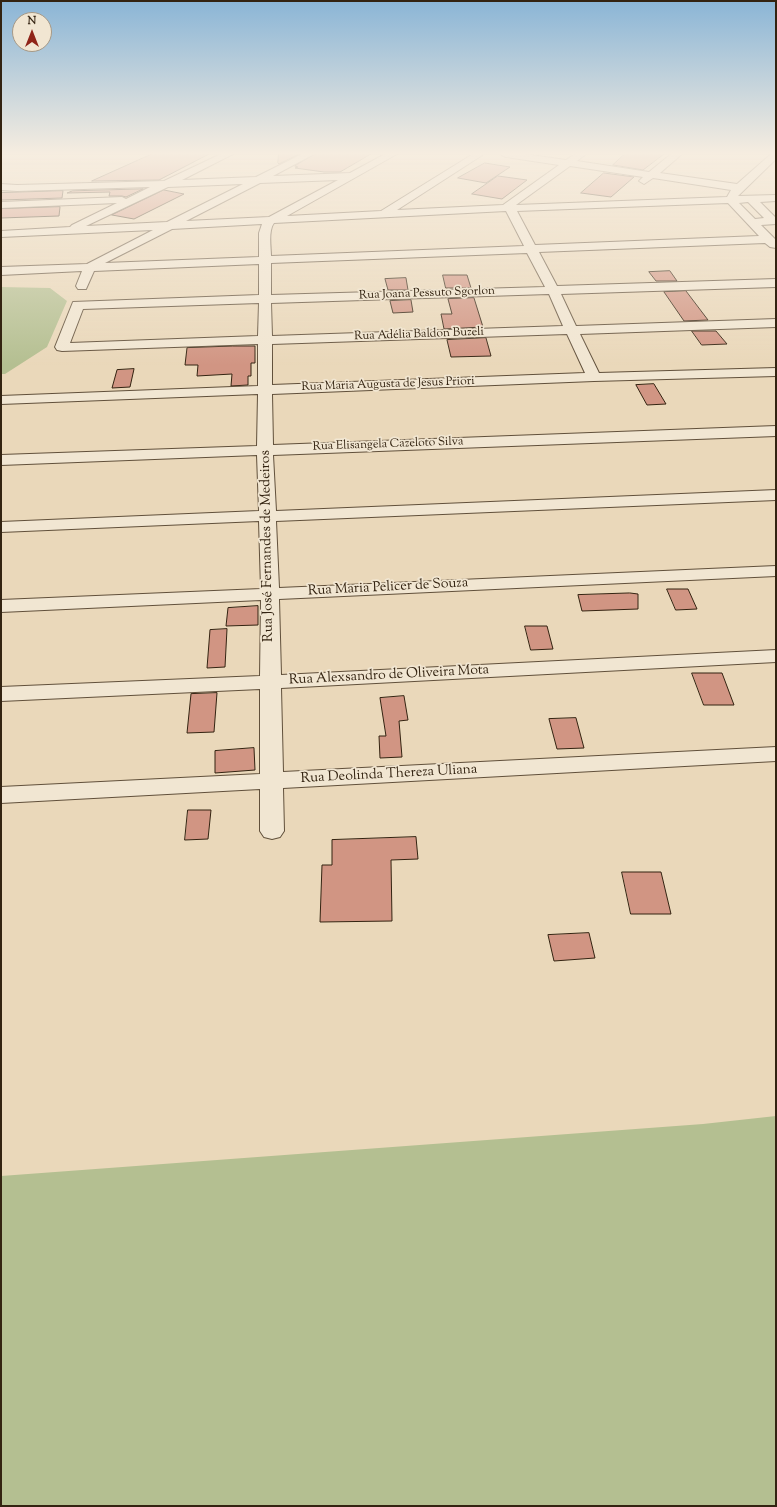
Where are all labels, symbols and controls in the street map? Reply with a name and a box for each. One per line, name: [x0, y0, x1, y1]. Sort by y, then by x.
north arrow: [12, 12, 52, 52]
text: N: [28, 13, 36, 29]
street label: Rua Joana Pessuto Sgorlon: [359, 284, 495, 304]
street label: Rua Adélia Baldon Buzeli: [354, 326, 484, 344]
street label: Rua Maria Augusta de Jesus Priori: [301, 375, 475, 395]
street label: Rua Elisangela Cazeloto Silva: [312, 435, 464, 455]
street label: Rua José Fernandes de Medeiros: [258, 450, 278, 642]
street label: Rua Maria Pelicer de Souza: [307, 575, 469, 601]
street label: Rua Alexsandro de Oliveira Mota: [288, 662, 490, 690]
street label: Rua Deolinda Thereza Uliana: [300, 762, 478, 788]

